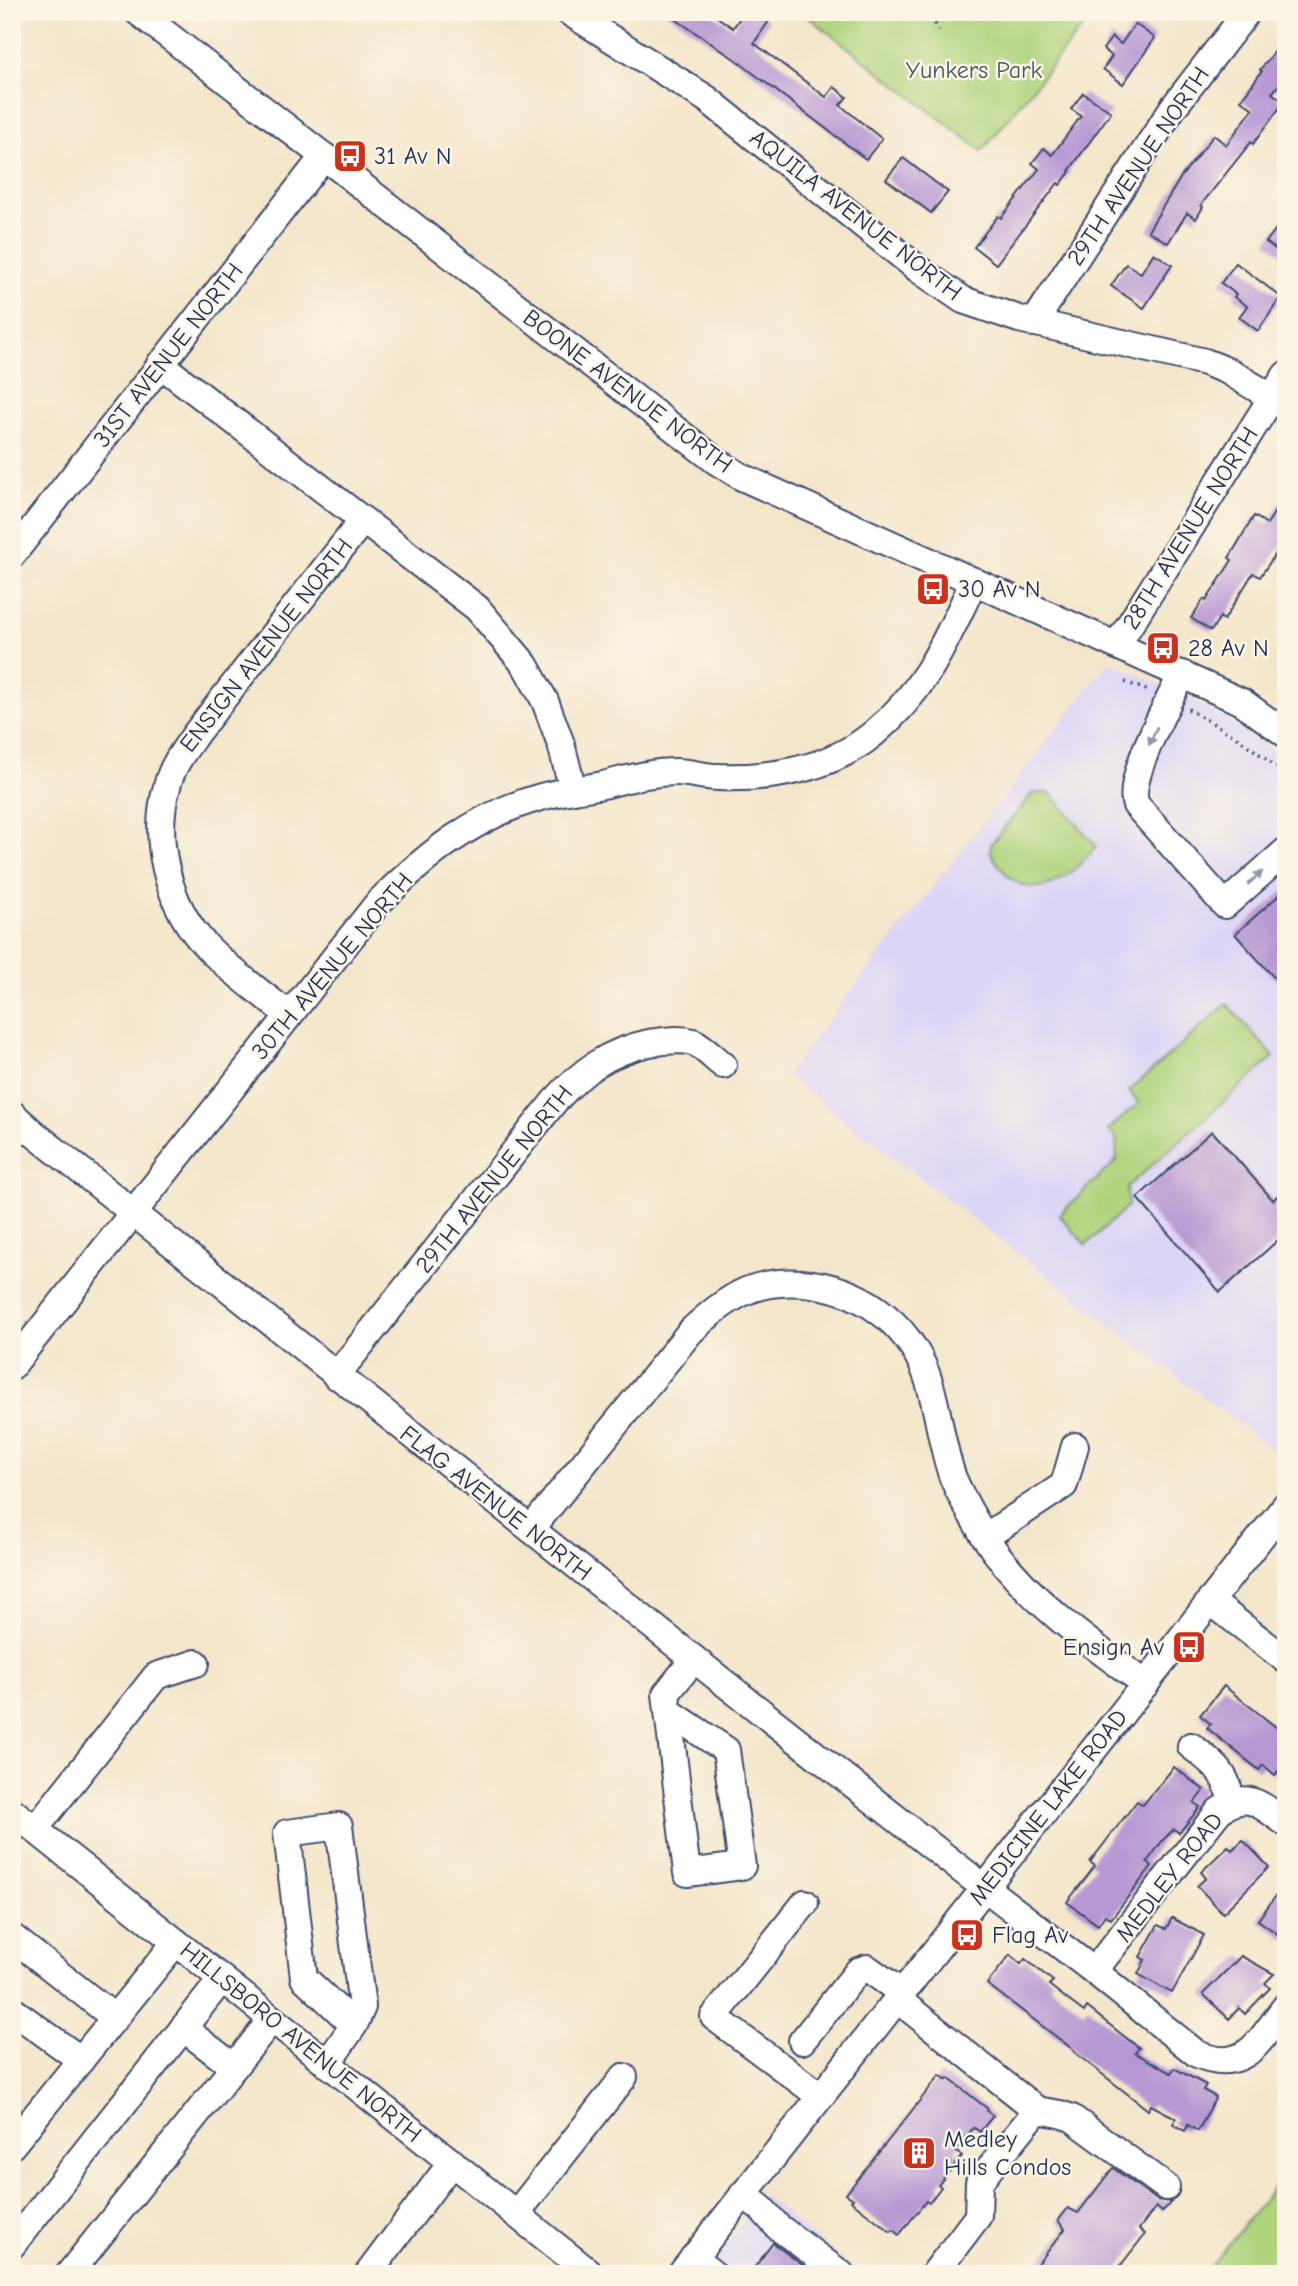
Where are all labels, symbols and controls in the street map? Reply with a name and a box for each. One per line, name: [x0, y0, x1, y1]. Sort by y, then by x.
park label: Yunkers Park: [906, 56, 1043, 84]
street label: 29TH AVENUE NORTH: [1061, 61, 1215, 271]
street label: AQUILA AVENUE NORTH: [744, 124, 968, 306]
bus stop icon: 31 Av N: [331, 137, 369, 175]
place label: 31 Av N: [374, 142, 451, 170]
street label: 31ST AVENUE NORTH: [87, 257, 249, 453]
street label: BOONE AVENUE NORTH: [518, 303, 738, 479]
street label: 28TH AVENUE NORTH: [1116, 422, 1264, 634]
street label: ENSIGN AVENUE NORTH: [174, 532, 358, 758]
bus stop icon: 30 Av N: [914, 570, 952, 608]
place label: 30 Av N: [958, 575, 1041, 603]
bus stop icon: 28 Av N: [1144, 629, 1182, 667]
place label: 28 Av N: [1188, 634, 1269, 662]
one-way arrow: [1147, 725, 1158, 746]
street label: 30TH AVENUE NORTH: [246, 867, 418, 1065]
one-way arrow: [1246, 870, 1264, 886]
street label: 29TH AVENUE NORTH: [410, 1079, 578, 1279]
street label: FLAG AVENUE NORTH: [395, 1419, 597, 1587]
bus stop icon: Ensign Av: [1170, 1628, 1208, 1666]
place label: Ensign Av: [1063, 1633, 1164, 1661]
street label: MEDICINE LAKE ROAD: [963, 1704, 1133, 1910]
street label: MEDLEY ROAD: [1110, 1806, 1228, 1948]
bus stop icon: Flag Av: [948, 1916, 986, 1954]
place label: Flag Av: [992, 1921, 1068, 1949]
street label: HILLSBORO AVENUE NORTH: [175, 1936, 427, 2148]
place label: Medley Hills Condos: [944, 2125, 1071, 2181]
building icon: Medley Hills Condos: [900, 2134, 938, 2172]

